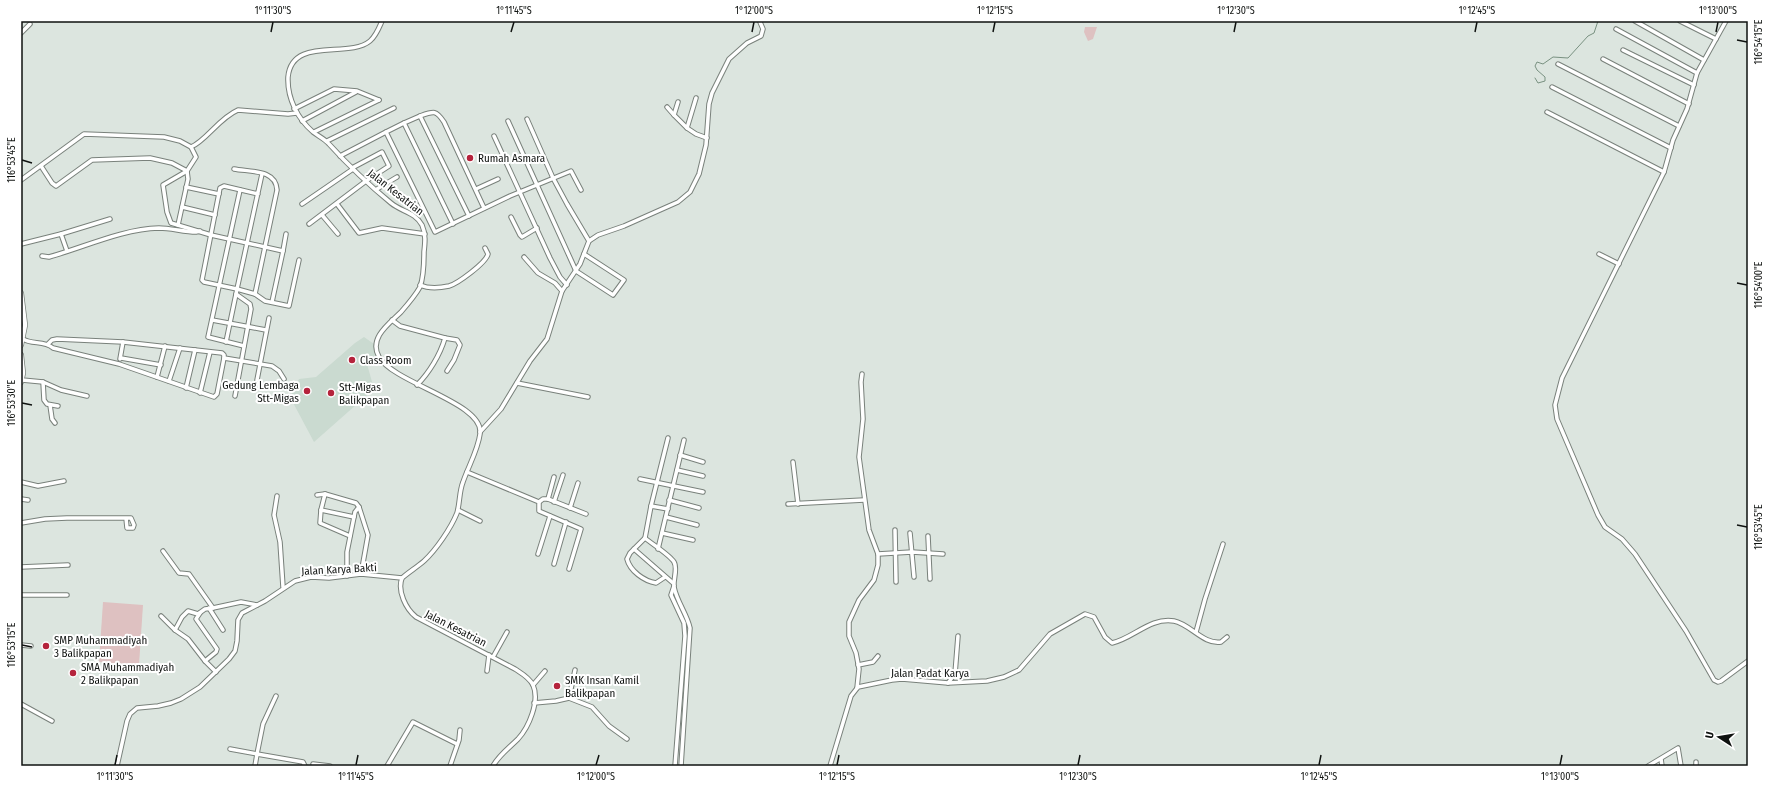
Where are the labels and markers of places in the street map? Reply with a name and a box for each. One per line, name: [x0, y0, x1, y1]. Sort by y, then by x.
place label: Rumah Asmara: [478, 152, 545, 165]
marker: Rumah Asmara: [465, 153, 475, 163]
place label: Class Room: [360, 354, 411, 367]
marker: Class Room: [347, 355, 357, 365]
place label: Gedung Lembaga Stt-Migas: [222, 379, 299, 405]
place label: Stt-Migas Balikpapan: [339, 381, 389, 407]
marker: Gedung Lembaga Stt-Migas: [302, 386, 312, 396]
marker: Stt-Migas Balikpapan: [326, 388, 336, 398]
place label: SMP Muhammadiyah 3 Balikpapan: [54, 634, 147, 660]
marker: SMP Muhammadiyah 3 Balikpapan: [41, 641, 51, 651]
place label: SMA Muhammadiyah 2 Balikpapan: [81, 661, 174, 687]
marker: SMA Muhammadiyah 2 Balikpapan: [68, 668, 78, 678]
place label: SMK Insan Kamil Balikpapan: [565, 674, 639, 700]
marker: SMK Insan Kamil Balikpapan: [552, 681, 562, 691]

